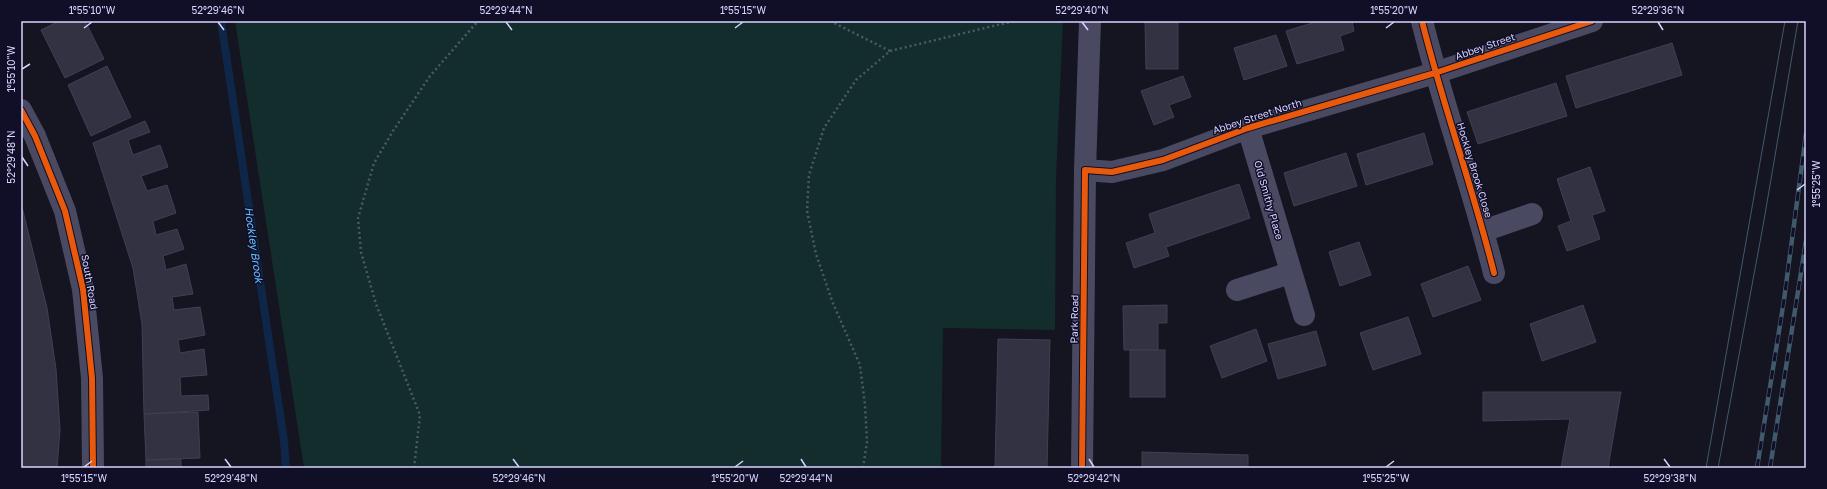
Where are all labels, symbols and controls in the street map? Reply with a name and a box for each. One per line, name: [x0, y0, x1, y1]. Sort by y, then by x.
text: 1°55'10"W: [69, 4, 116, 16]
text: 52°29'46"N: [191, 4, 245, 16]
text: 52°29'44"N: [479, 4, 533, 16]
text: 1°55'15"W: [720, 4, 766, 16]
text: 52°29'40"N: [1055, 4, 1109, 16]
text: 1°55'20"W: [1370, 4, 1418, 16]
text: 52°29'36"N: [1632, 4, 1684, 16]
street label: Abbey Street: [1454, 30, 1516, 62]
text: 1°55'10"W: [5, 45, 17, 92]
street label: Abbey Street North: [1211, 96, 1303, 136]
street label: Hockley Brook Close: [1455, 121, 1495, 219]
text: 52°29'48"N: [5, 130, 17, 184]
street label: Old Smithy Place: [1252, 159, 1286, 241]
text: 1°55'25"W: [1810, 160, 1822, 208]
water label: Hockley Brook: [242, 206, 267, 286]
street label: South Road: [79, 254, 101, 310]
street label: Park Road: [1068, 295, 1080, 343]
text: 1°55'15"W: [61, 472, 107, 484]
text: 52°29'48"N: [204, 472, 258, 484]
text: 52°29'46"N: [492, 472, 546, 484]
text: 1°55'20"W: [711, 472, 759, 484]
text: 52°29'44"N: [779, 472, 833, 484]
text: 52°29'42"N: [1068, 472, 1120, 484]
text: 1°55'25"W: [1362, 472, 1410, 484]
text: 52°29'38"N: [1644, 472, 1697, 484]

